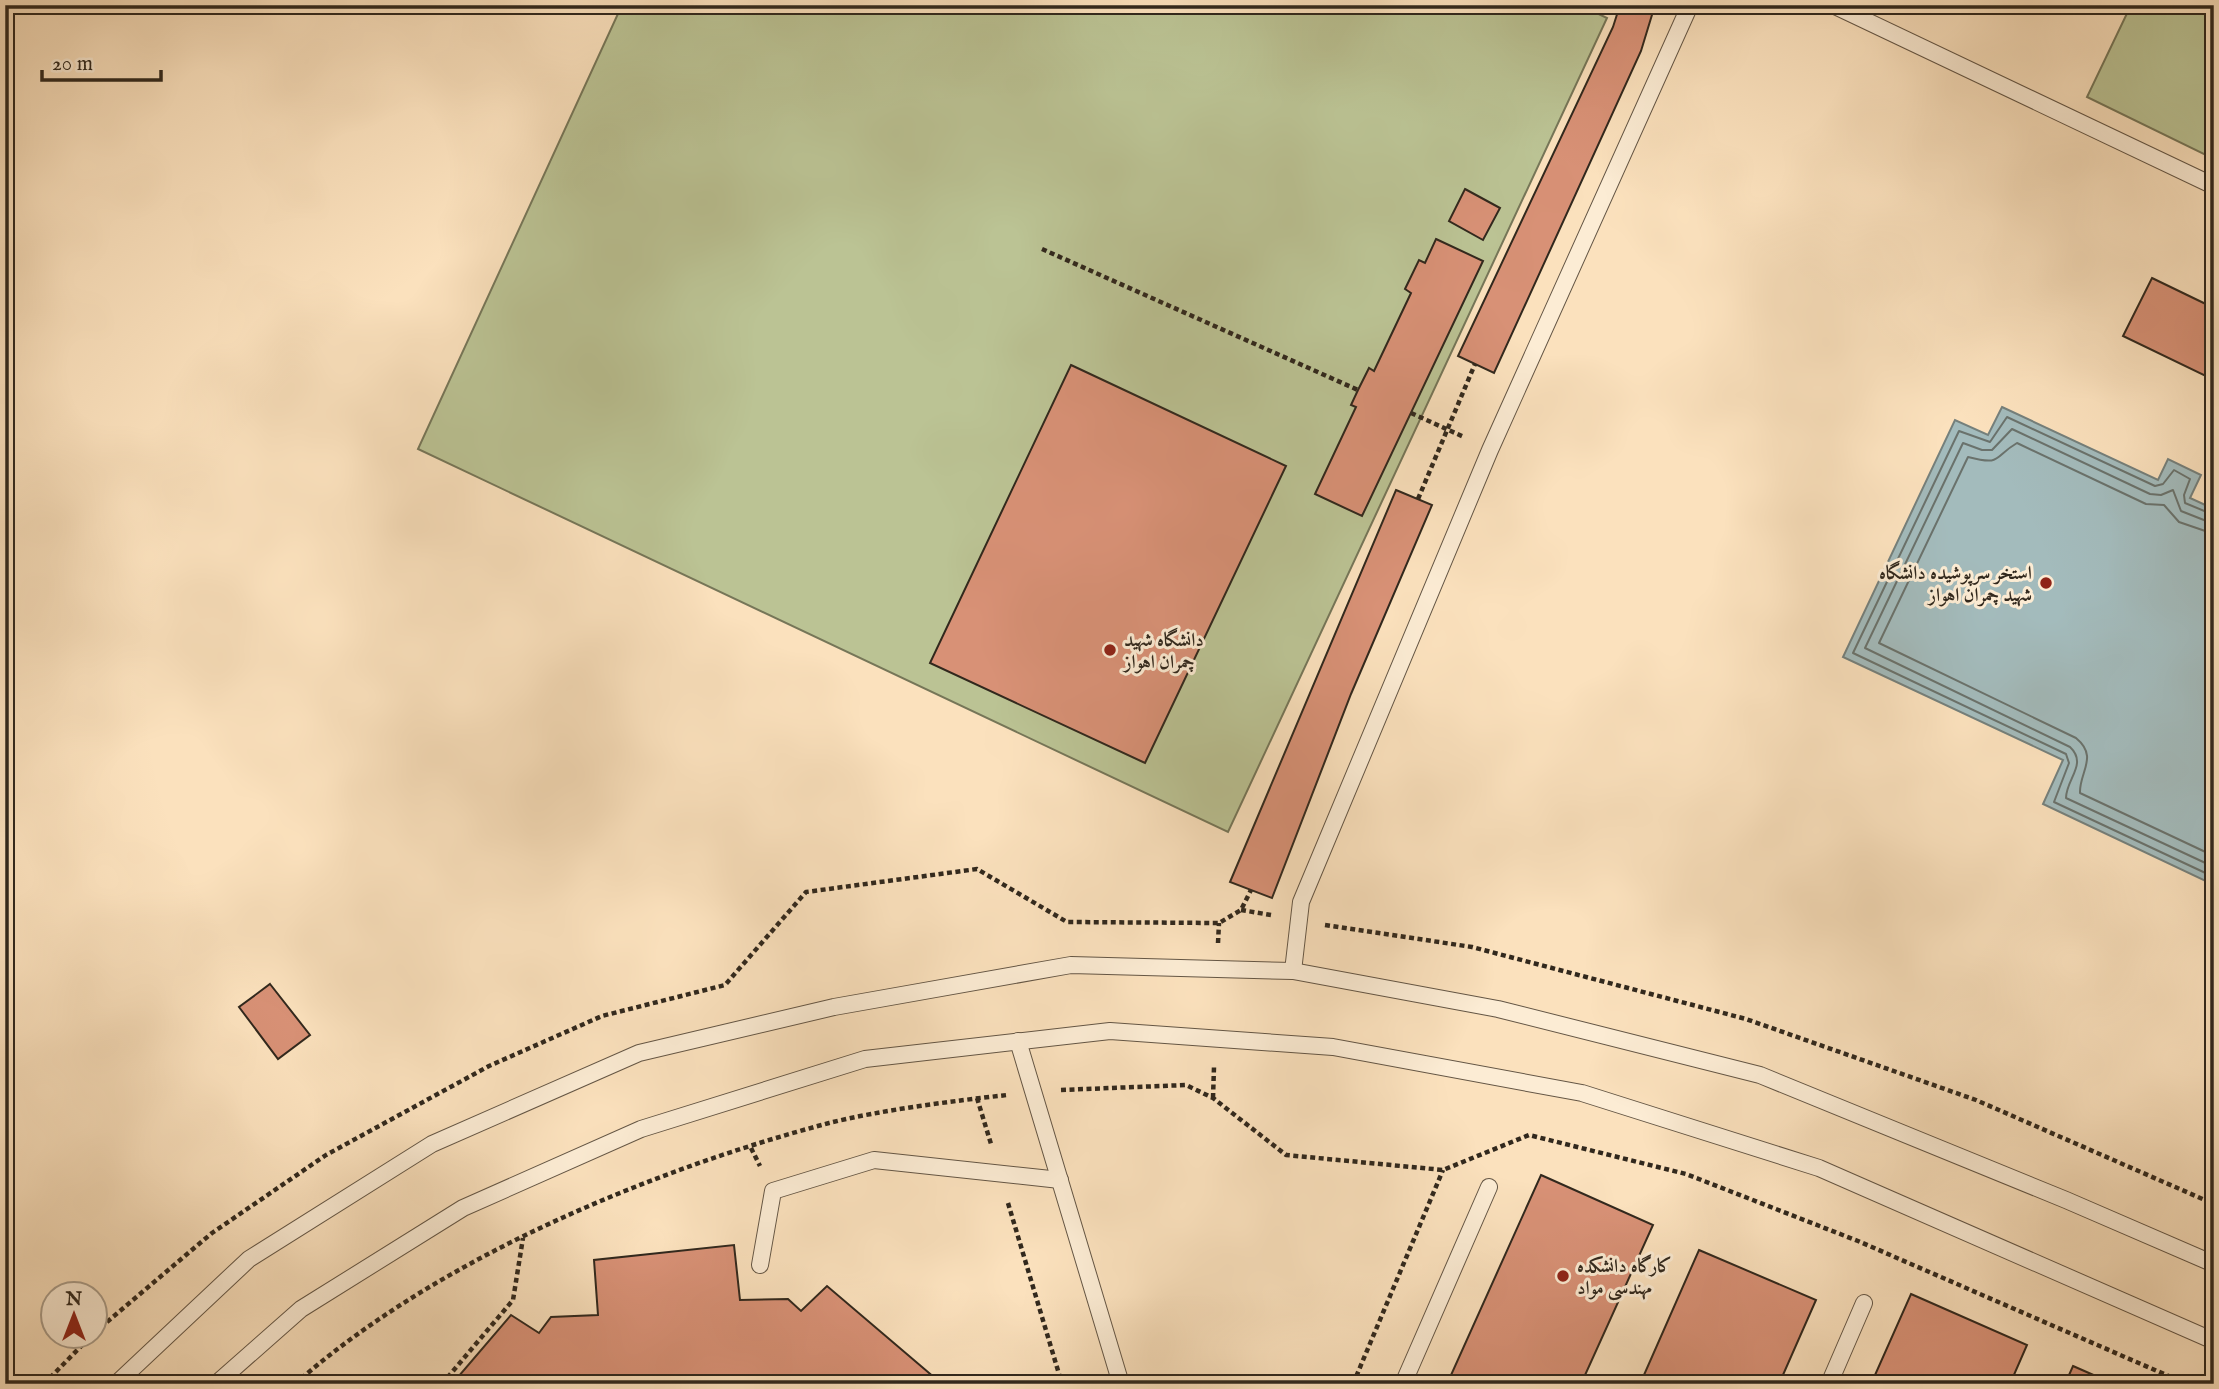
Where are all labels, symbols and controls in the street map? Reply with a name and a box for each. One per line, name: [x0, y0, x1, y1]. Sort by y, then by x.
scale bar: [42, 38, 161, 82]
text: 20 m: [52, 51, 93, 78]
place label: استخر سرپوشیده دانشگاه شهید چمران اهواز: [1879, 560, 2032, 608]
marker: استخر سرپوشیده دانشگاه شهید چمران اهواز: [2038, 575, 2054, 591]
place label: دانشگاه شهید چمران اهواز: [1122, 627, 1204, 675]
marker: دانشگاه شهید چمران اهواز: [1102, 642, 1118, 658]
place label: کارگاه دانشکده مهندسی مواد: [1577, 1254, 1672, 1301]
marker: کارگاه دانشکده مهندسی مواد: [1555, 1268, 1571, 1284]
north arrow: [38, 1280, 108, 1350]
text: N: [65, 1288, 83, 1312]

